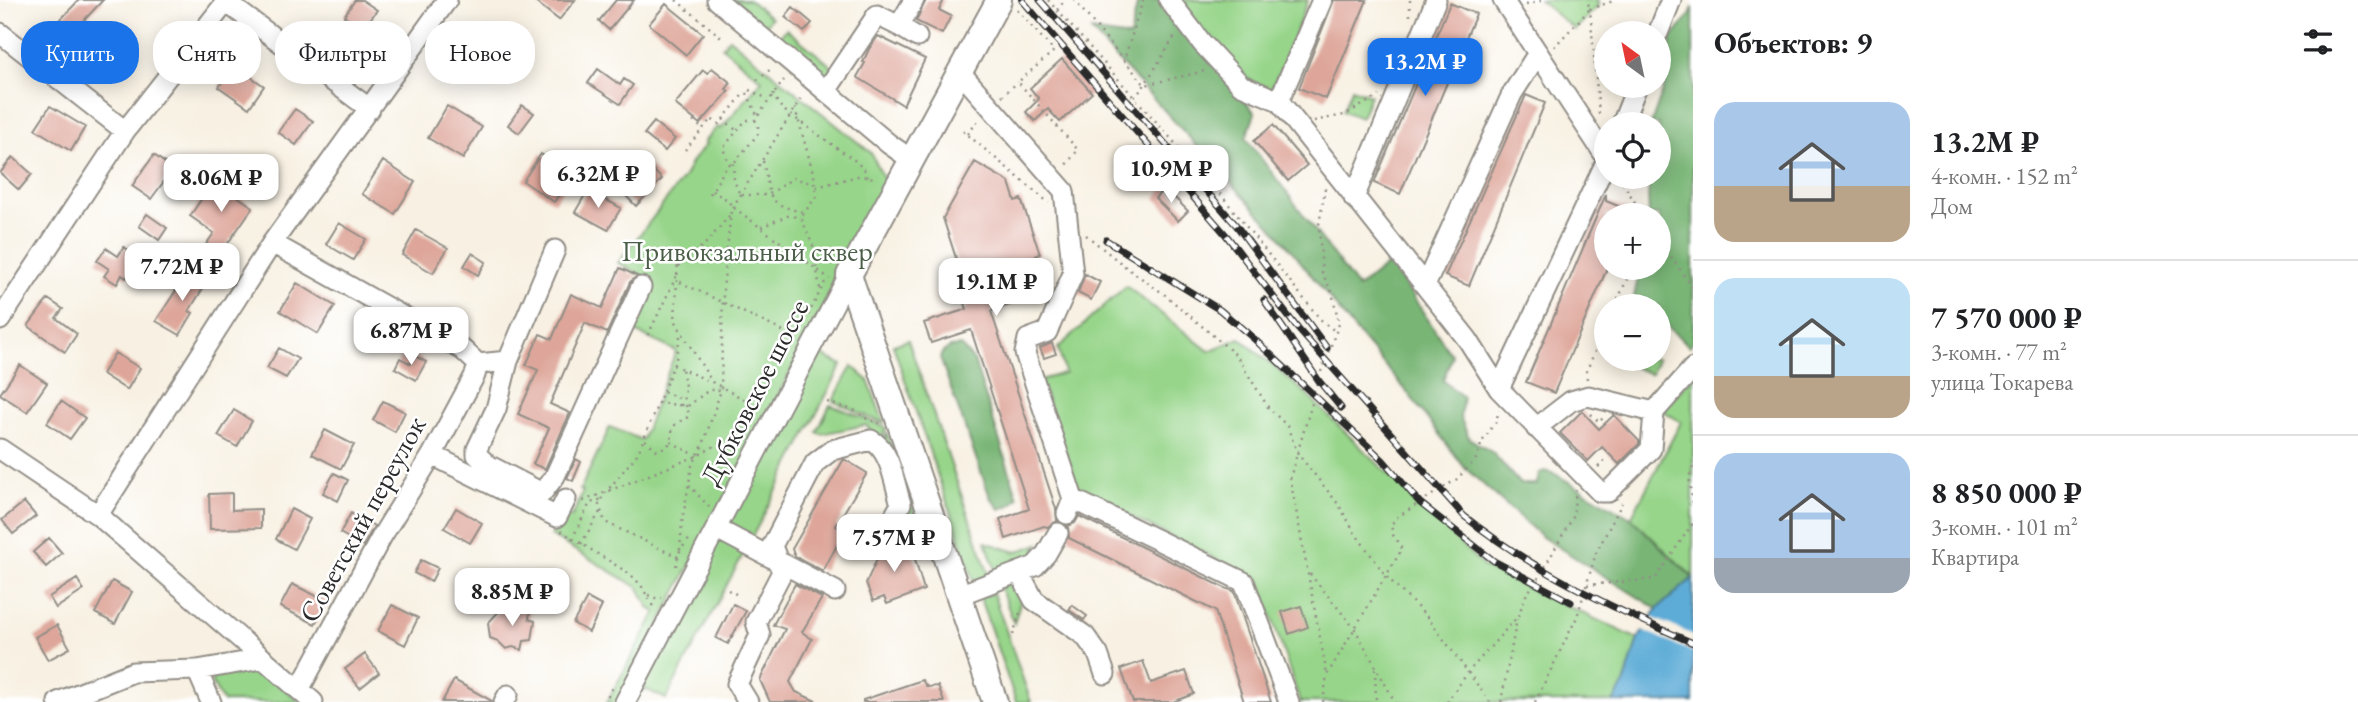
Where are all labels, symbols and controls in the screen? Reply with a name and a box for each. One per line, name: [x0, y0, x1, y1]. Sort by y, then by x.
chip: Купить: [21, 21, 139, 84]
chip: Снять: [153, 21, 261, 84]
chip: Фильтры: [275, 21, 411, 84]
chip: Новое: [425, 21, 535, 84]
north arrow: [1594, 21, 1671, 98]
map controls: [1594, 21, 1671, 371]
text: Объектов: 9: [1714, 23, 1872, 62]
icon: filters: [2299, 23, 2337, 61]
pin: 13.2M ₽: [1360, 38, 1490, 98]
text: 13.2M ₽: [1384, 46, 1466, 76]
button: locate: [1594, 112, 1671, 189]
text: 13.2M ₽: [1931, 122, 2039, 161]
icon: home: [1770, 130, 1854, 214]
pin: 10.9M ₽: [1106, 146, 1236, 205]
pin: 6.32M ₽: [533, 150, 663, 210]
text: 10.9M ₽: [1130, 153, 1212, 183]
pin: 8.06M ₽: [156, 154, 286, 214]
text: 6.32M ₽: [557, 158, 639, 188]
text: 4-комн. · 152 m²: [1931, 161, 2078, 191]
text: 8.06M ₽: [180, 162, 262, 192]
text: Дом: [1931, 191, 1973, 221]
button: +: [1594, 203, 1671, 280]
park label: Привокзальный сквер: [621, 233, 873, 269]
pin: 7.72M ₽: [117, 244, 247, 303]
text: 7.72M ₽: [141, 251, 223, 281]
pin: 19.1M ₽: [931, 258, 1061, 318]
text: 19.1M ₽: [955, 266, 1037, 296]
street label: Дубковское шоссе: [692, 293, 816, 491]
button: −: [1594, 294, 1671, 371]
text: 7 570 000 ₽: [1931, 298, 2082, 337]
icon: home: [1770, 306, 1854, 390]
pin: 6.87M ₽: [346, 308, 476, 367]
text: 6.87M ₽: [370, 315, 452, 345]
text: 3-комн. · 77 m²: [1931, 337, 2067, 367]
text: улица Токарева: [1931, 367, 2073, 397]
street label: Советский переулок: [290, 410, 434, 628]
text: 8 850 000 ₽: [1931, 473, 2082, 512]
icon: home: [1770, 481, 1854, 565]
text: 3-комн. · 101 m²: [1931, 512, 2078, 542]
pin: 7.57M ₽: [829, 514, 959, 574]
text: 7.57M ₽: [853, 522, 935, 552]
text: Квартира: [1931, 542, 2019, 572]
pin: 8.85M ₽: [447, 568, 577, 628]
text: 8.85M ₽: [471, 576, 553, 606]

